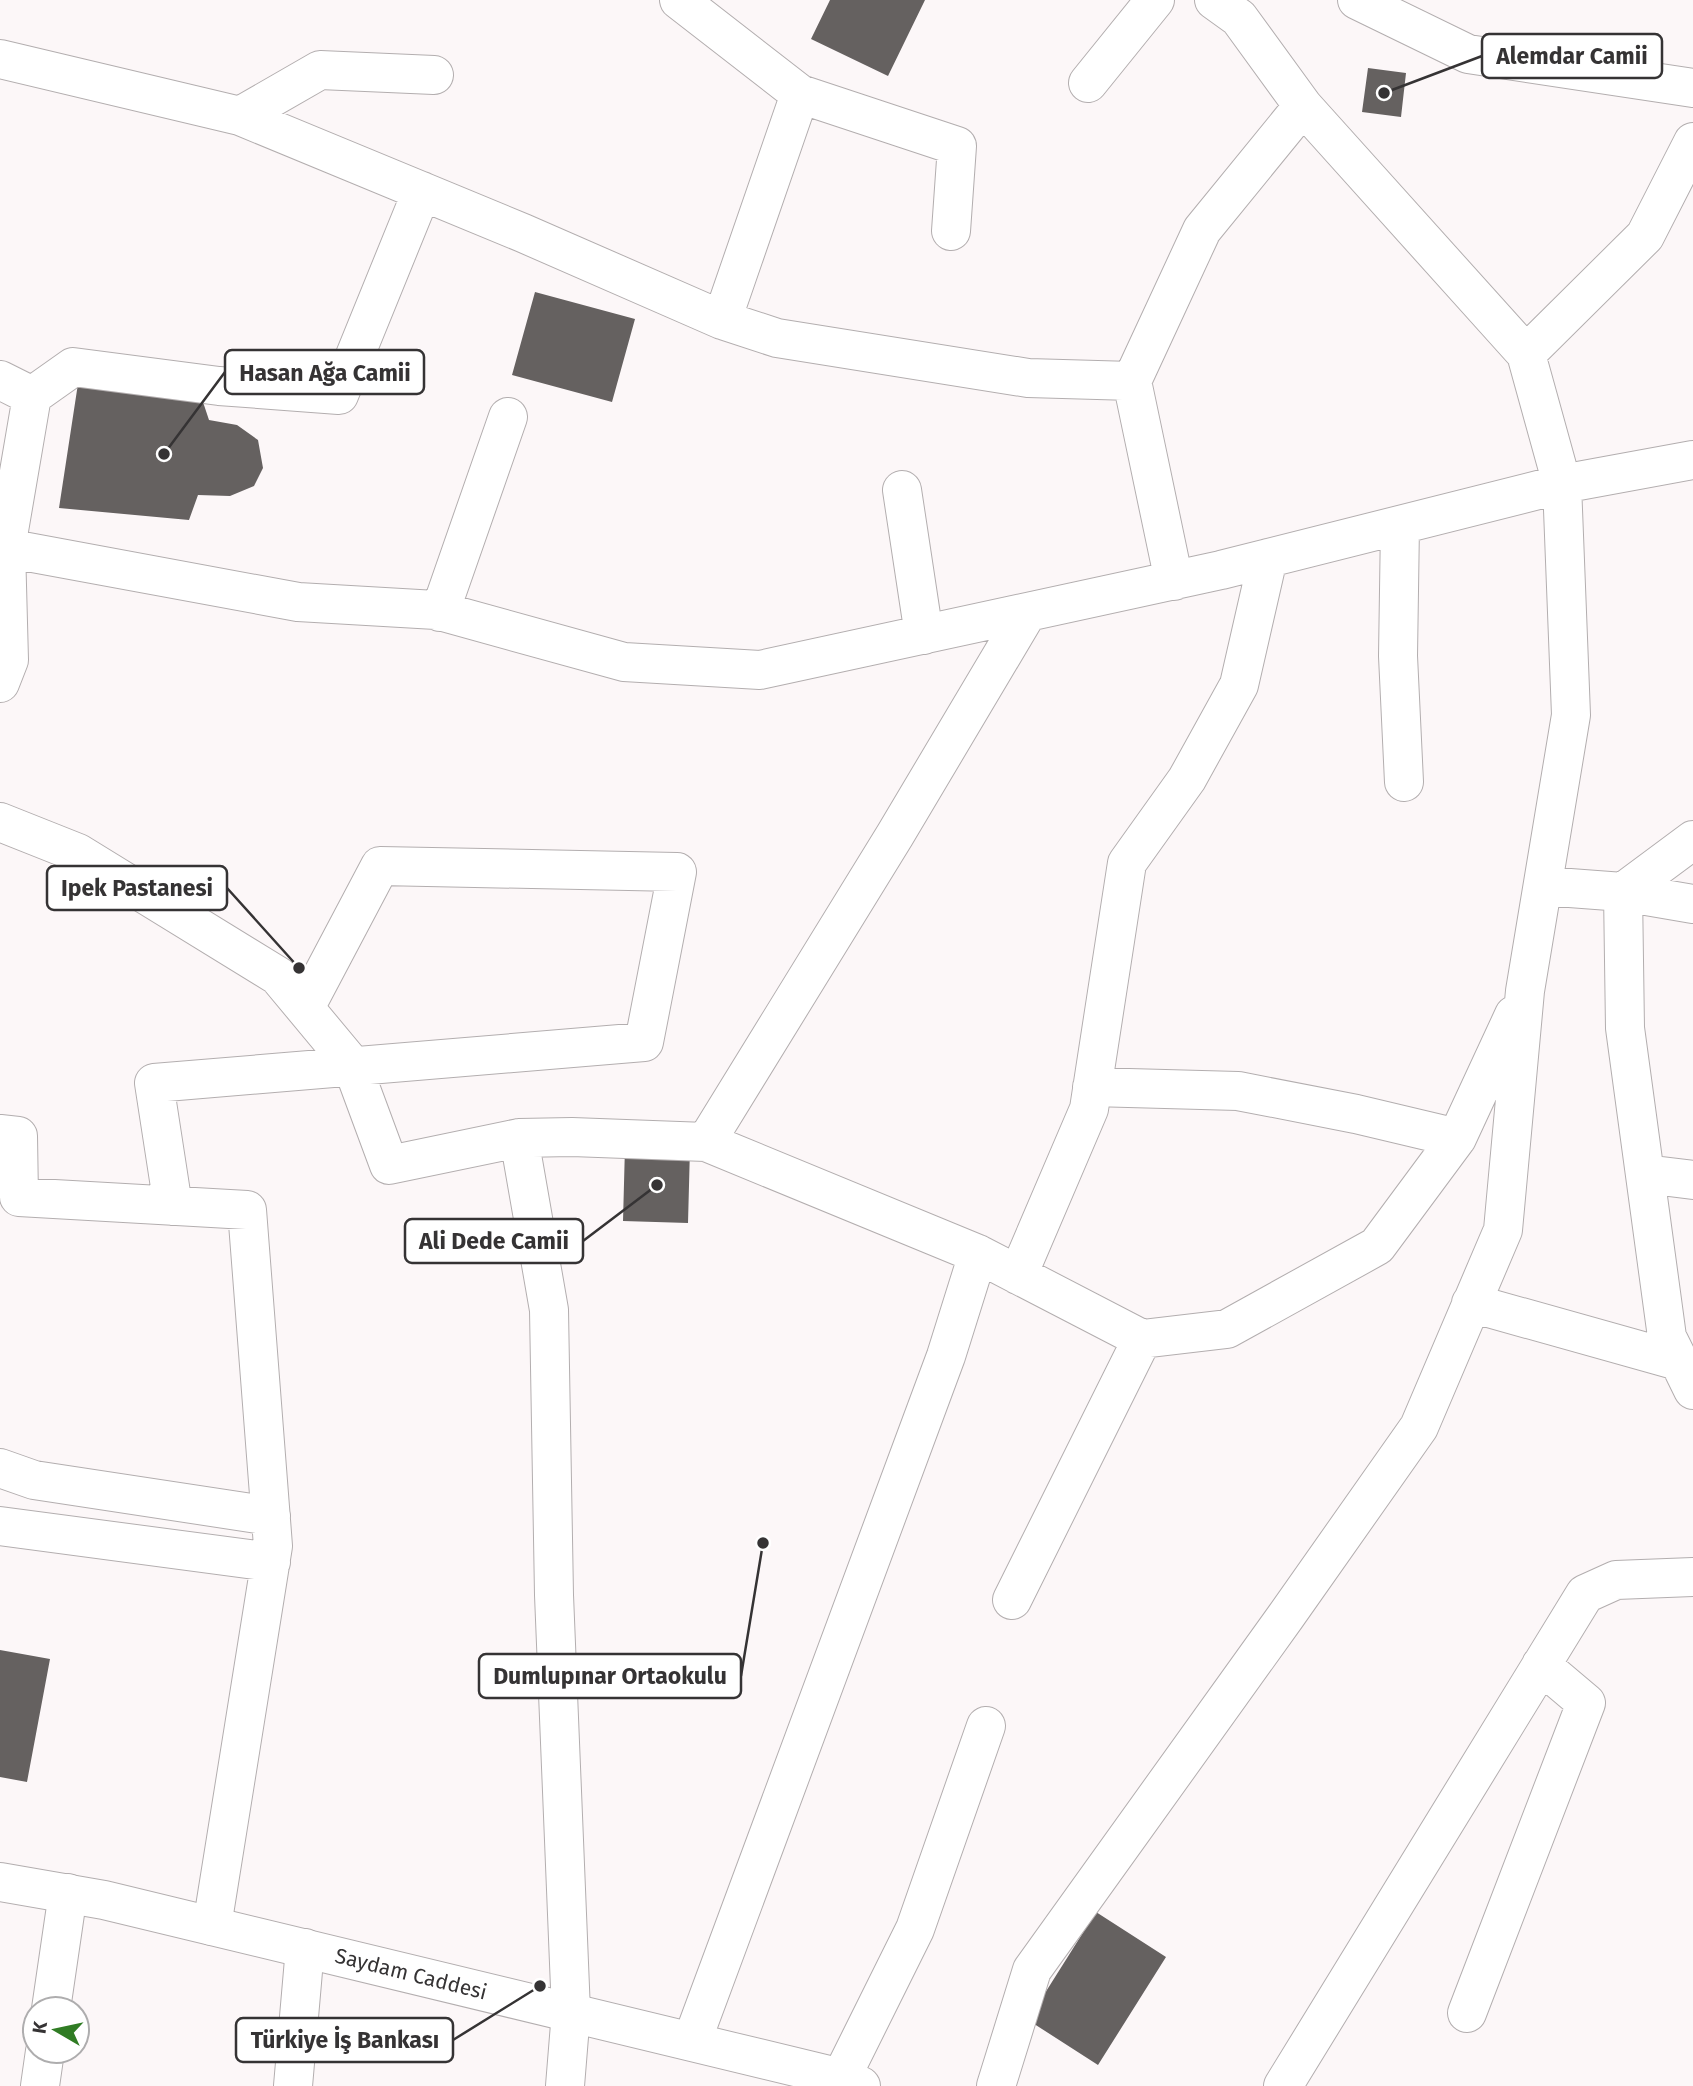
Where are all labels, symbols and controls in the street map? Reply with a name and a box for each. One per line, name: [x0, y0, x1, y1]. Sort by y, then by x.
callout: Alemdar Camii: [1482, 34, 1662, 78]
text: Alemdar Camii: [1495, 42, 1648, 70]
callout: Hasan Ağa Camii: [225, 350, 424, 394]
text: Hasan Ağa Camii: [239, 359, 411, 387]
callout: Ipek Pastanesi: [47, 866, 227, 910]
text: Ipek Pastanesi: [61, 874, 213, 902]
callout: Ali Dede Camii: [405, 1219, 583, 1263]
text: Ali Dede Camii: [418, 1227, 569, 1255]
callout: Dumlupınar Ortaokulu: [479, 1654, 741, 1698]
text: Dumlupınar Ortaokulu: [493, 1662, 727, 1690]
street label: Saydam Caddesi: [332, 1943, 490, 2005]
north arrow: [21, 1995, 91, 2065]
callout: Türkiye İş Bankası: [236, 2018, 453, 2062]
text: K: [27, 2019, 52, 2035]
text: Türkiye İş Bankası: [251, 2025, 439, 2055]

